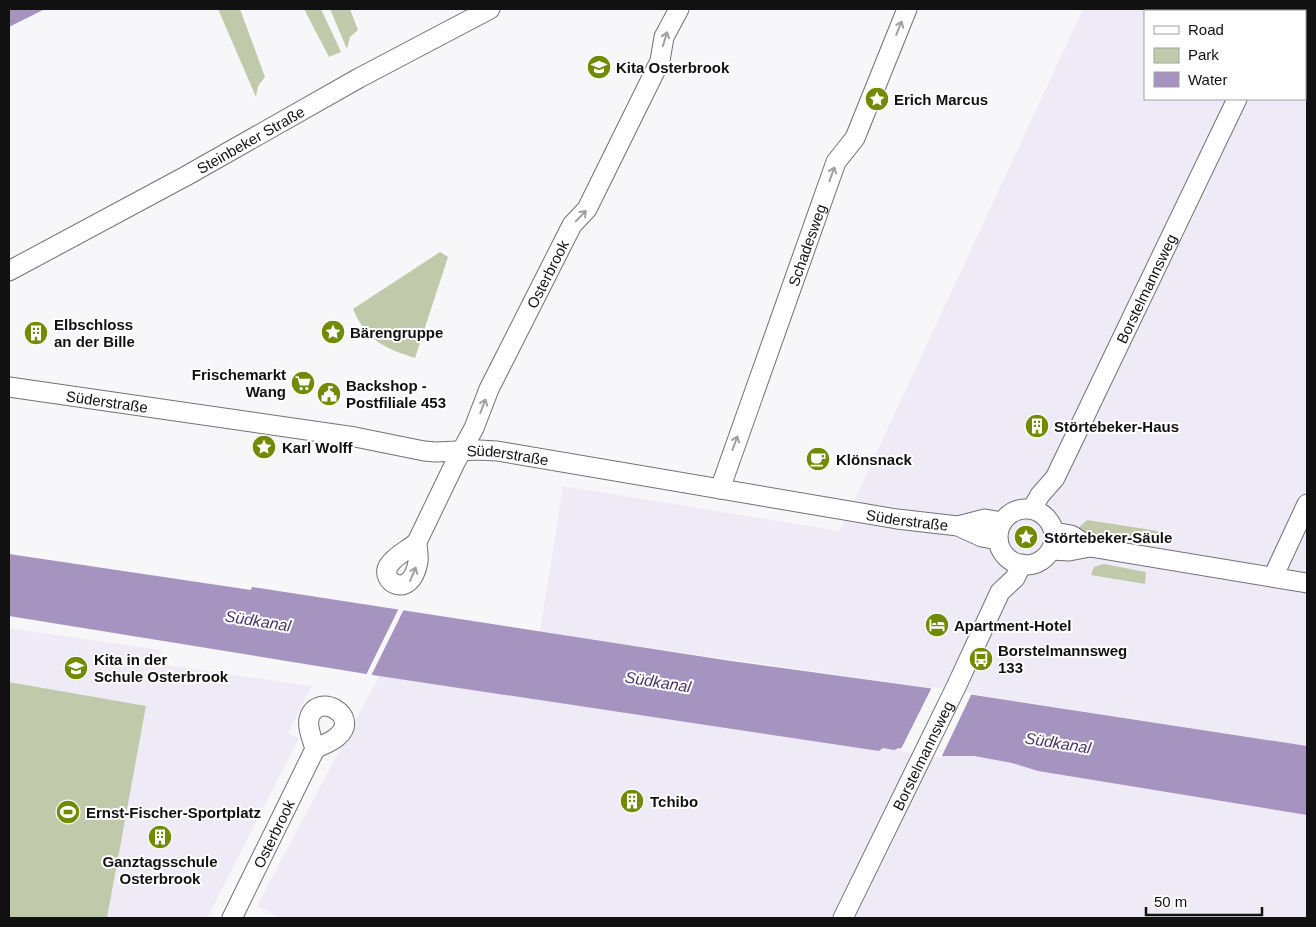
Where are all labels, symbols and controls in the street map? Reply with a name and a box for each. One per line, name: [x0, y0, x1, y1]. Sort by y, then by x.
legend: [1144, 10, 1306, 100]
one-way arrow: [895, 21, 905, 36]
text: Road: [1188, 21, 1224, 38]
one-way arrow: [661, 31, 670, 47]
text: Park: [1188, 46, 1219, 63]
school or university icon: Kita Osterbrook: [586, 54, 612, 80]
place label: Kita Osterbrook: [616, 59, 730, 76]
text: Water: [1188, 71, 1227, 88]
place icon: Erich Marcus: [864, 86, 890, 112]
place label: Erich Marcus: [894, 91, 988, 108]
street label: Steinbeker Straße: [194, 102, 307, 177]
one-way arrow: [828, 167, 837, 183]
street label: Schadesweg: [784, 202, 829, 288]
one-way arrow: [575, 210, 587, 222]
street label: Borstelmannsweg: [1113, 231, 1179, 346]
street label: Osterbrook: [523, 237, 572, 311]
place label: Elbschloss an der Bille: [54, 316, 135, 350]
place icon: Bärengruppe: [320, 319, 346, 345]
building icon: Elbschloss an der Bille: [23, 320, 49, 346]
place label: Bärengruppe: [350, 324, 443, 341]
place label: Frischemarkt Wang: [192, 366, 286, 400]
supermarket icon: Frischemarkt Wang: [290, 370, 316, 396]
place label: Backshop - Postfiliale 453: [346, 377, 446, 411]
public building icon: Backshop - Postfiliale 453: [316, 381, 342, 407]
street label: Süderstraße: [65, 387, 149, 415]
one-way arrow: [479, 399, 488, 415]
building icon: Störtebeker-Haus: [1024, 413, 1050, 439]
place label: Störtebeker-Haus: [1054, 418, 1179, 435]
place icon: Karl Wolff: [251, 434, 277, 460]
one-way arrow: [731, 436, 740, 451]
place label: Karl Wolff: [282, 439, 354, 456]
street label: Süderstraße: [466, 441, 550, 468]
cafe icon: Klönsnack: [805, 446, 831, 472]
place label: Klönsnack: [836, 451, 913, 468]
street label: Süderstraße: [865, 505, 949, 533]
place icon: Störtebeker-Säule: [1013, 524, 1039, 550]
place label: Störtebeker-Säule: [1044, 529, 1172, 546]
one-way arrow: [409, 567, 419, 582]
water label: Südkanal: [224, 607, 293, 635]
hotel icon: Apartment-Hotel: [924, 612, 950, 638]
place label: Apartment-Hotel: [954, 617, 1072, 634]
place label: Borstelmannsweg 133: [998, 642, 1127, 676]
bus stop icon: Borstelmannsweg 133: [968, 646, 994, 672]
place label: Kita in der Schule Osterbrook: [94, 651, 229, 685]
school or university icon: Kita in der Schule Osterbrook: [63, 655, 89, 681]
water label: Südkanal: [624, 668, 693, 696]
street label: Borstelmannsweg: [889, 698, 956, 813]
water label: Südkanal: [1024, 729, 1093, 757]
building icon: Tchibo: [619, 788, 645, 814]
place label: Tchibo: [650, 793, 698, 810]
street label: Osterbrook: [249, 796, 298, 871]
sports icon: Ernst-Fischer-Sportplatz: [55, 799, 81, 825]
place label: Ernst-Fischer-Sportplatz: [86, 804, 261, 821]
building icon: Ganztagsschule Osterbrook: [147, 824, 173, 850]
place label: Ganztagsschule Osterbrook: [102, 853, 218, 887]
scale bar: [1146, 884, 1262, 916]
text: 50 m: [1154, 893, 1187, 910]

